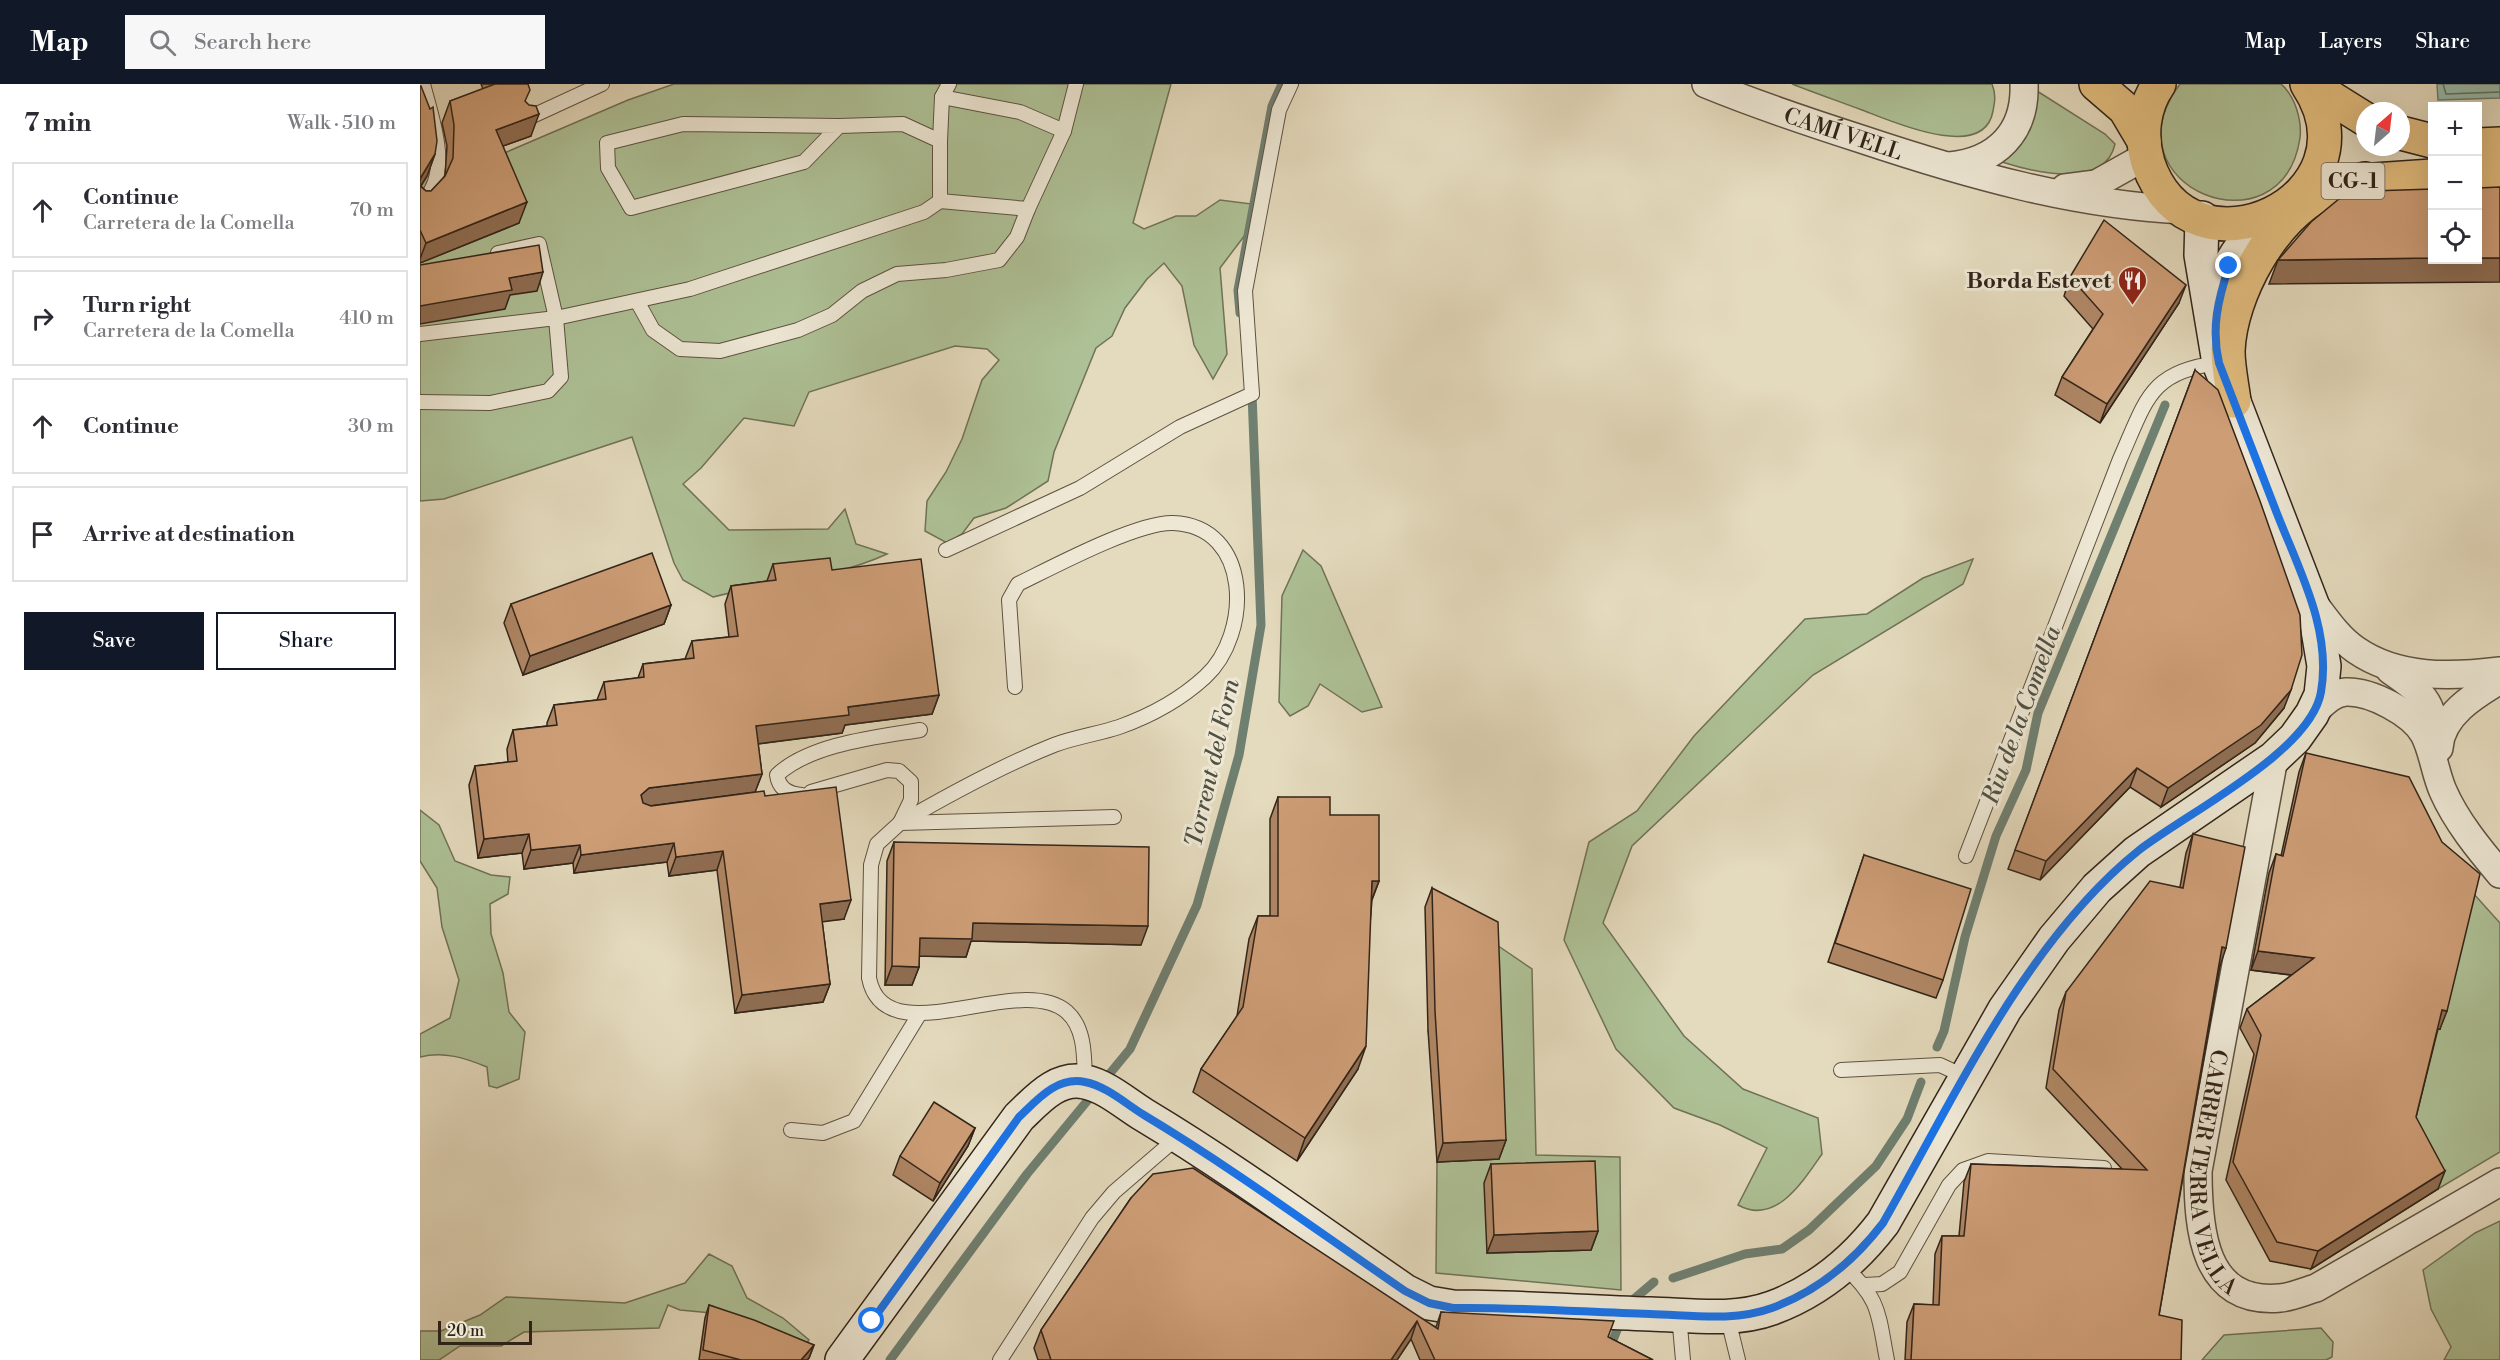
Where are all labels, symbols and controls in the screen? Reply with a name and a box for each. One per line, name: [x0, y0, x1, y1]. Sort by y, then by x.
search box: [125, 15, 545, 69]
text: Map: [30, 25, 89, 60]
icon: search: [146, 26, 179, 59]
text: Search here: [194, 29, 311, 56]
text: Map: [2245, 29, 2286, 55]
text: Layers: [2319, 29, 2382, 55]
text: Share: [2415, 29, 2470, 55]
street label: CAMÍ VELL: [1780, 102, 1906, 167]
north arrow: [2356, 102, 2410, 156]
map controls: [2428, 102, 2482, 264]
button: +: [2428, 102, 2482, 156]
text: 7 min: [24, 107, 91, 139]
text: Walk · 510 m: [287, 111, 396, 136]
button: −: [2428, 156, 2482, 210]
road number: CG-1: [2322, 163, 2384, 199]
text: Continue: [83, 184, 179, 211]
icon: ahead: [26, 194, 59, 227]
text: 70 m: [350, 198, 394, 223]
button: locate: [2428, 210, 2482, 264]
text: Carretera de la Comella: [83, 211, 295, 236]
route end: [2215, 252, 2241, 278]
restaurant icon: Borda Estevet: [2116, 264, 2148, 306]
place label: Borda Estevet: [1966, 268, 2111, 295]
text: Turn right: [83, 292, 191, 319]
icon: right: [26, 302, 59, 335]
text: 410 m: [339, 306, 394, 331]
text: Carretera de la Comella: [83, 319, 295, 344]
icon: ahead: [26, 410, 59, 443]
text: Continue: [83, 413, 179, 440]
text: 30 m: [348, 414, 394, 439]
icon: arrive: [26, 518, 59, 551]
text: Arrive at destination: [83, 521, 295, 548]
button: Save: [24, 612, 204, 670]
button: Share: [216, 612, 396, 670]
water label: Riu de la Comella: [1975, 622, 2068, 809]
water label: Torrent del Forn: [1179, 676, 1247, 850]
street label: CARRER TERRA VELLA: [2183, 1047, 2243, 1302]
route start: [858, 1307, 884, 1333]
scale bar: [438, 1318, 532, 1346]
text: 20 m: [447, 1321, 484, 1341]

